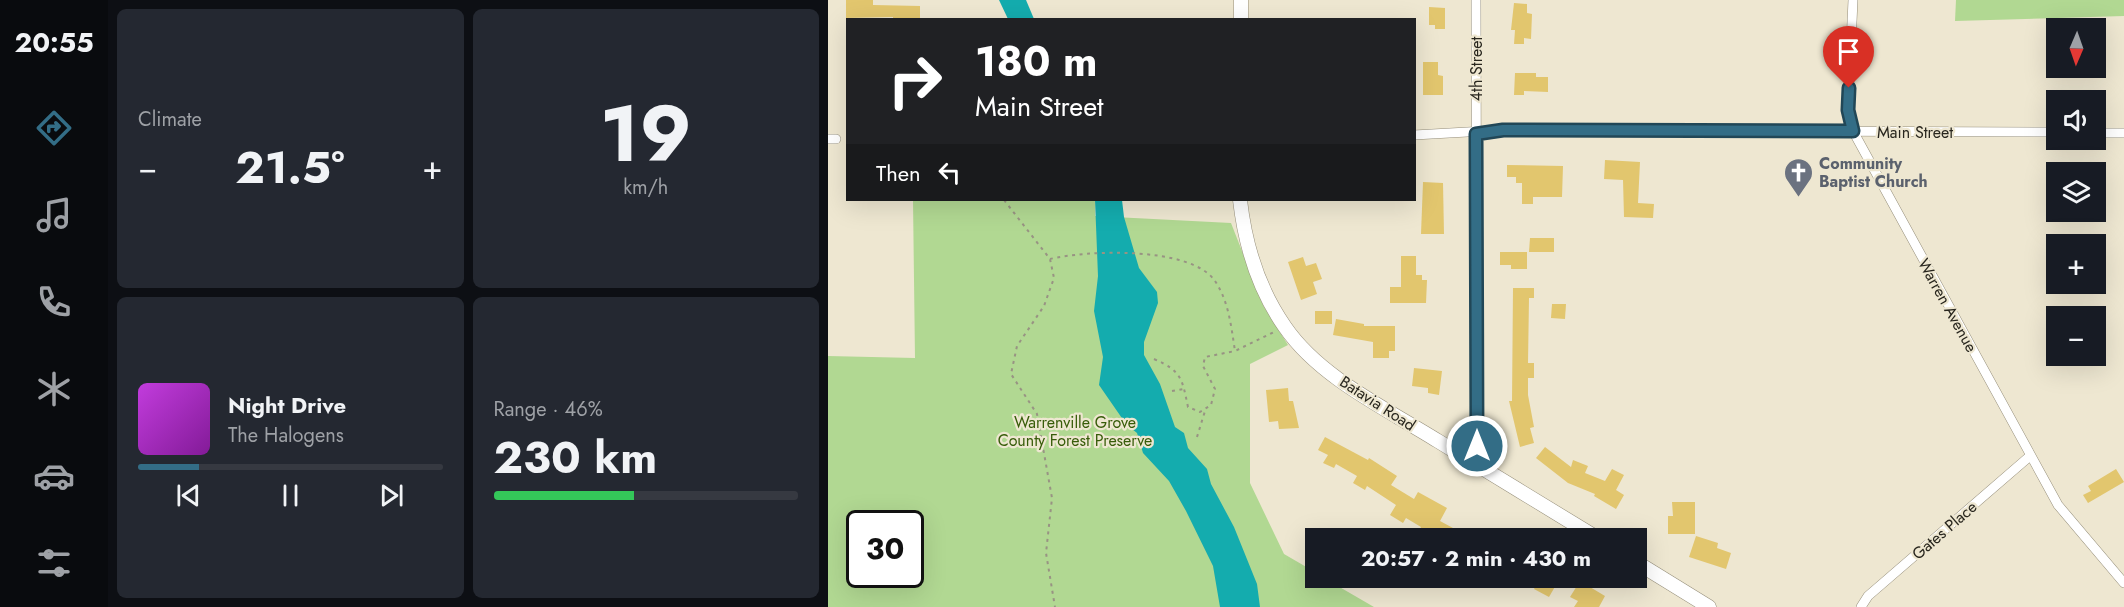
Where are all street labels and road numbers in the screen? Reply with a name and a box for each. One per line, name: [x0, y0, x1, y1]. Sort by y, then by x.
street label: 4th Street: [1465, 37, 1488, 101]
street label: Main Street: [1877, 121, 1953, 144]
street label: Warren Avenue: [1912, 254, 1983, 356]
street label: Batavia Road: [1335, 370, 1420, 437]
street label: Gates Place: [1907, 496, 1982, 565]

